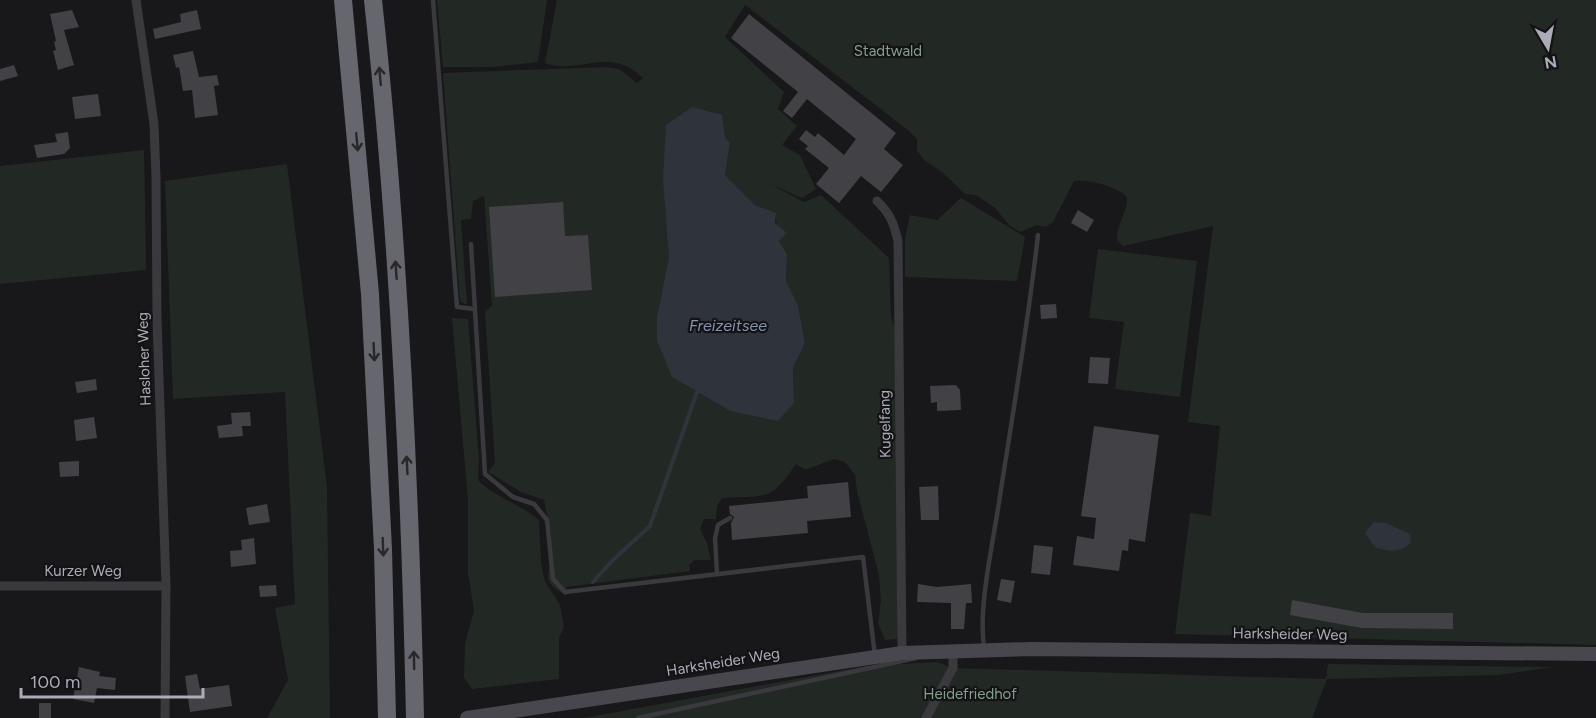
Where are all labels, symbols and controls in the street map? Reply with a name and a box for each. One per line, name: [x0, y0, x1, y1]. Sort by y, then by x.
north arrow: [1518, 18, 1578, 78]
park label: Stadtwald: [854, 42, 922, 60]
text: N: [1543, 52, 1558, 73]
one-way arrow: [374, 66, 385, 86]
one-way arrow: [352, 131, 363, 151]
one-way arrow: [390, 260, 401, 280]
street label: Hasloher Weg: [133, 312, 155, 406]
water label: Freizeitsee: [689, 316, 767, 335]
one-way arrow: [368, 342, 379, 362]
street label: Kugelfang: [875, 390, 895, 458]
one-way arrow: [401, 455, 412, 475]
one-way arrow: [377, 536, 388, 556]
street label: Kurzer Weg: [44, 562, 122, 580]
street label: Harksheider Weg: [1232, 624, 1348, 644]
street label: Harksheider Weg: [665, 644, 781, 680]
one-way arrow: [408, 650, 419, 670]
scale bar: [21, 661, 202, 699]
text: 100 m: [30, 671, 80, 693]
park label: Heidefriedhof: [923, 685, 1017, 703]

